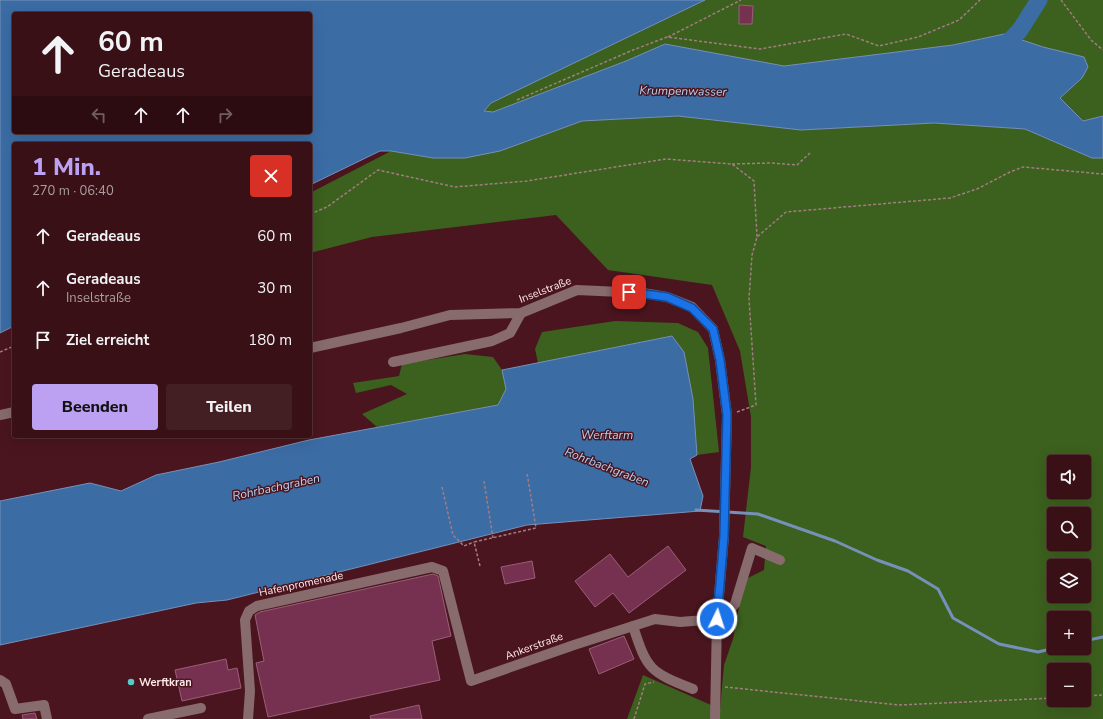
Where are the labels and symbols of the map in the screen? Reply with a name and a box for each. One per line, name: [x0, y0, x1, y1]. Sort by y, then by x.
water label: Krumpenwasser: [639, 82, 728, 100]
street label: Inselstraße: [517, 273, 573, 307]
pin: [612, 275, 646, 309]
water label: Werftarm: [581, 427, 633, 443]
water label: Rohrbachgraben: [562, 444, 652, 491]
water label: Rohrbachgraben: [231, 470, 321, 504]
street label: Hafenpromenade: [257, 568, 345, 600]
position arrow: [696, 598, 738, 640]
street label: Ankerstraße: [503, 629, 565, 663]
place label: Werftkran: [139, 675, 192, 690]
marker: Werftkran: [126, 677, 136, 687]

